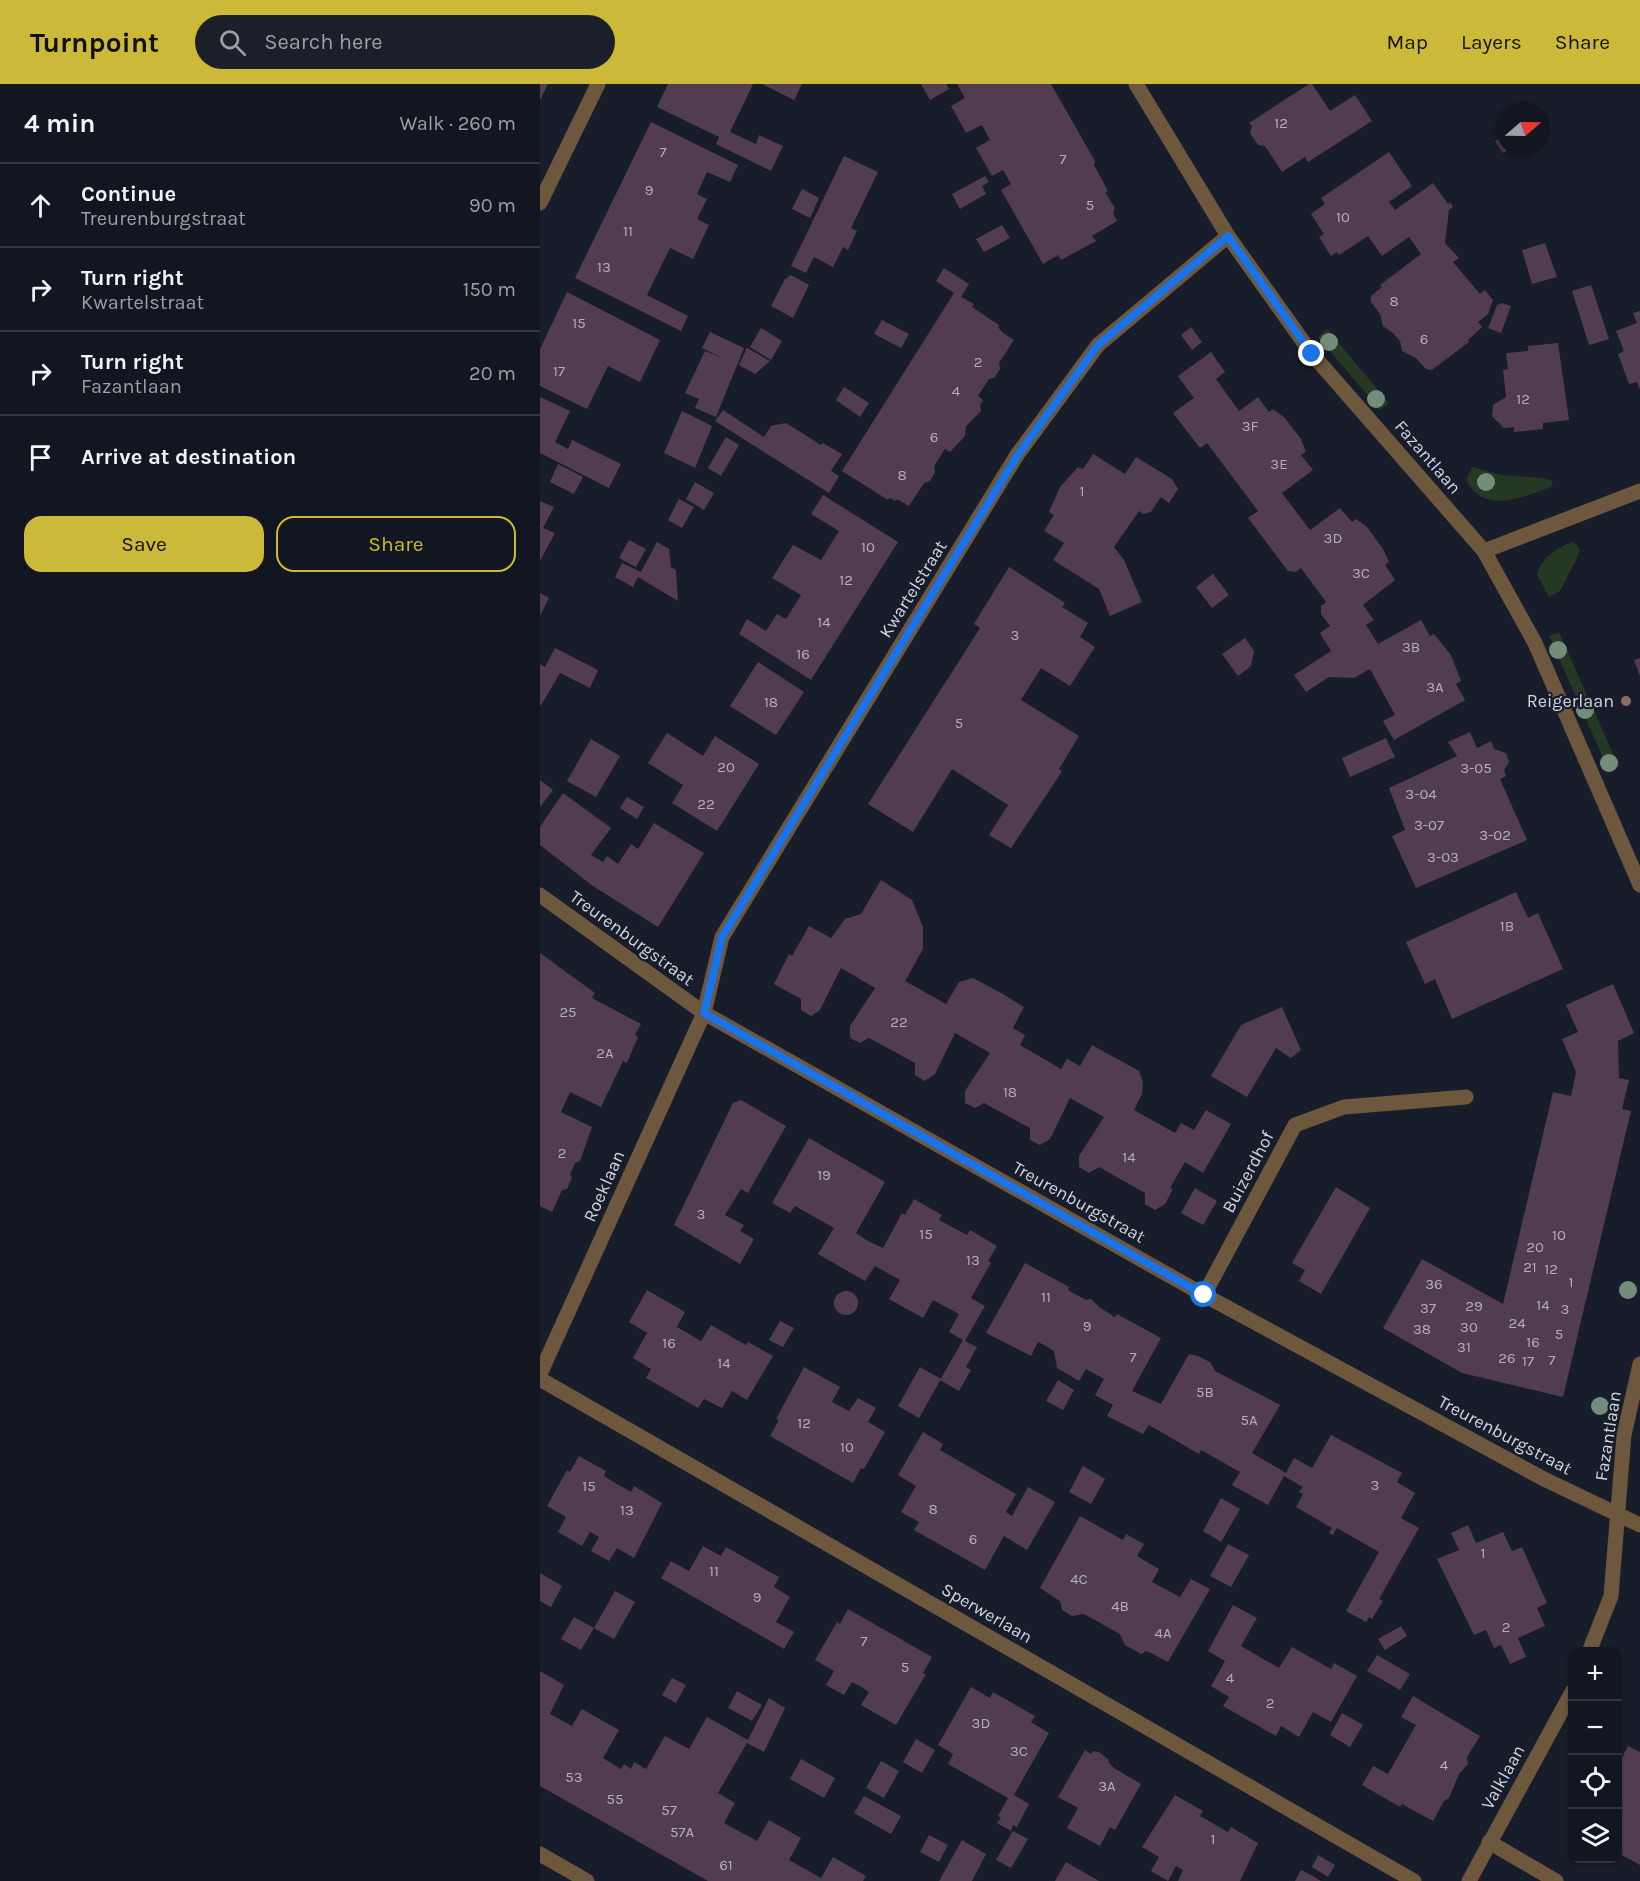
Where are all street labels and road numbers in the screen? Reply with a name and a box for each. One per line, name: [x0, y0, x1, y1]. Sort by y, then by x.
street label: Fazantlaan: [1390, 416, 1466, 498]
street label: Kwartelstraat: [874, 536, 952, 642]
street label: Treurenburgstraat: [566, 886, 699, 991]
street label: Buizerdhof: [1217, 1127, 1279, 1217]
street label: Roeklaan: [578, 1147, 630, 1225]
street label: Treurenburgstraat: [1009, 1156, 1149, 1248]
street label: Fazantlaan: [1590, 1389, 1626, 1483]
street label: Treurenburgstraat: [1434, 1390, 1576, 1480]
street label: Sperwerlaan: [937, 1578, 1037, 1648]
street label: Valklaan: [1476, 1741, 1530, 1813]

